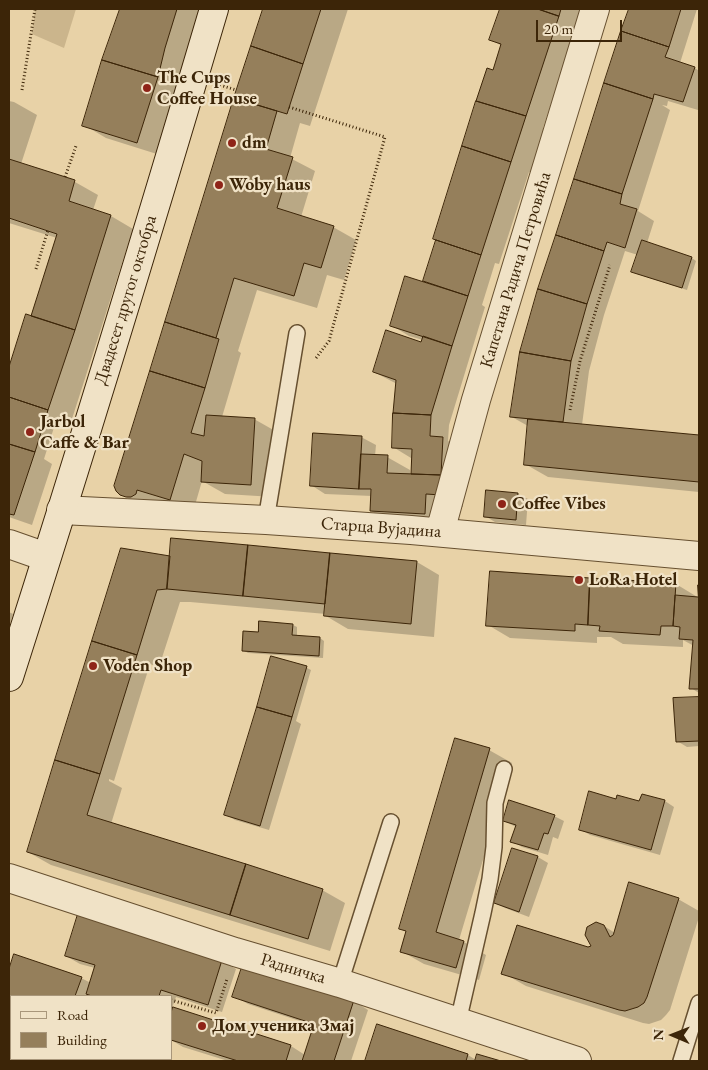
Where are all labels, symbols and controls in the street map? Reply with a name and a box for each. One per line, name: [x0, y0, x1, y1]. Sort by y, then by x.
scale bar: [538, 10, 624, 42]
text: 20 m: [544, 19, 573, 38]
place label: The Cups Coffee House: [157, 67, 257, 110]
marker: The Cups Coffee House: [141, 82, 153, 94]
place label: dm: [242, 132, 266, 154]
marker: dm: [226, 137, 238, 149]
street label: Капетана Радича Петровића: [476, 169, 556, 371]
place label: Woby haus: [229, 174, 311, 196]
marker: Woby haus: [213, 179, 225, 191]
street label: Двадесет другог октобра: [90, 213, 162, 387]
place label: Jarbol Caffe & Bar: [40, 411, 129, 454]
marker: Jarbol Caffe & Bar: [24, 426, 36, 438]
place label: Coffee Vibes: [512, 493, 606, 515]
marker: Coffee Vibes: [496, 498, 508, 510]
street label: Старца Вујадина: [320, 513, 442, 543]
place label: LoRa Hotel: [589, 569, 677, 591]
marker: LoRa Hotel: [573, 574, 585, 586]
place label: Voden Shop: [103, 655, 192, 677]
marker: Voden Shop: [87, 660, 99, 672]
street label: Радничка: [258, 949, 328, 989]
legend: [10, 995, 172, 1060]
text: Road: [57, 1005, 88, 1024]
north arrow: [648, 1010, 698, 1060]
place label: Дом ученика Змај: [212, 1015, 354, 1037]
marker: Дом ученика Змај: [196, 1020, 208, 1032]
text: N: [649, 1029, 667, 1041]
text: Building: [57, 1030, 107, 1049]

